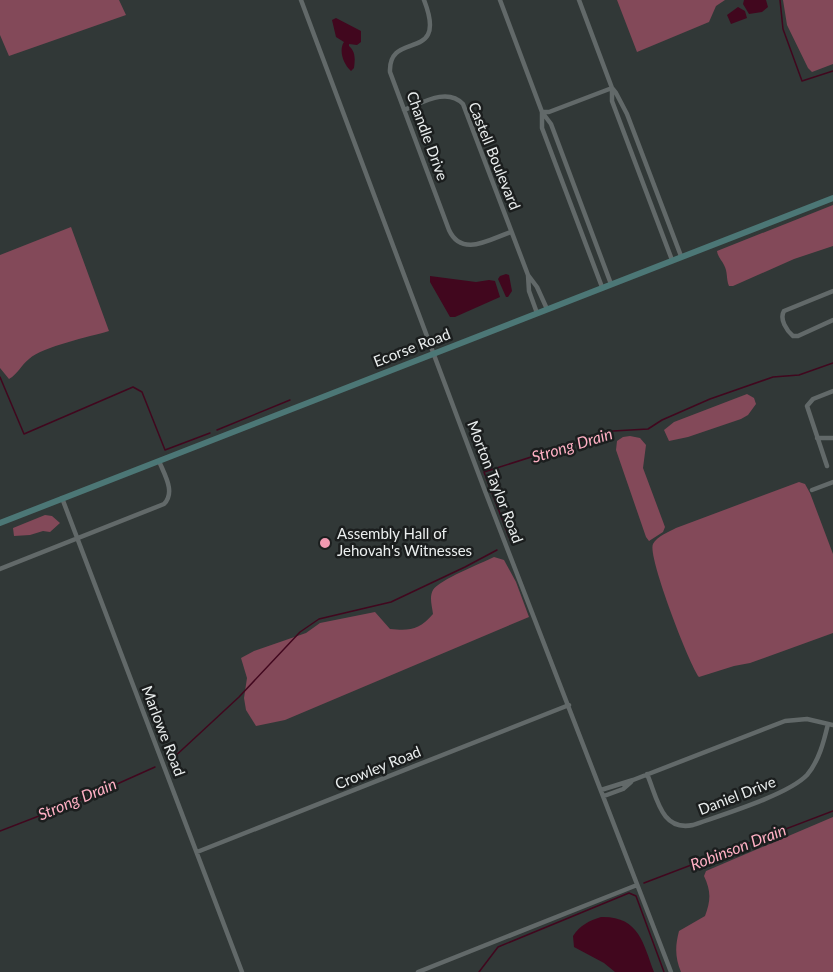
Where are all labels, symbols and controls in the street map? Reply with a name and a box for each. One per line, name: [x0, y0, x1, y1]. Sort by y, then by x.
street label: Chandle Drive: [403, 89, 452, 183]
street label: Castell Boulevard: [465, 99, 525, 212]
street label: Ecorse Road: [371, 324, 453, 370]
street label: Morton Taylor Road: [464, 418, 528, 545]
water label: Strong Drain: [529, 423, 615, 466]
place label: Assembly Hall of Jehovah's Witnesses: [337, 524, 472, 559]
marker: Assembly Hall of Jehovah's Witnesses: [318, 536, 332, 550]
street label: Marlowe Road: [138, 683, 189, 778]
street label: Crowley Road: [332, 742, 423, 792]
street label: Daniel Drive: [695, 772, 778, 818]
water label: Strong Drain: [35, 773, 119, 824]
water label: Robinson Drain: [687, 820, 788, 874]

